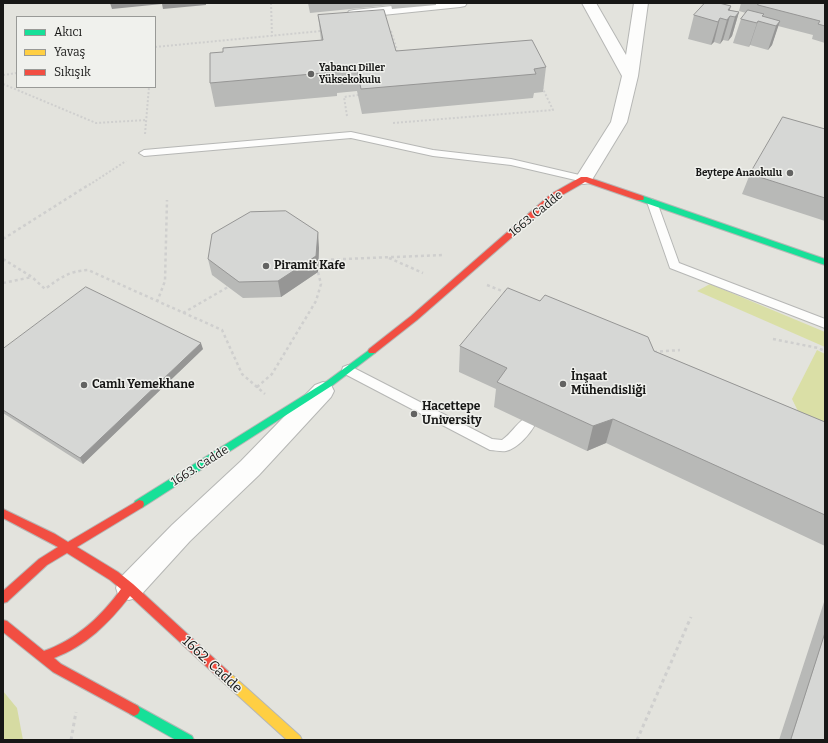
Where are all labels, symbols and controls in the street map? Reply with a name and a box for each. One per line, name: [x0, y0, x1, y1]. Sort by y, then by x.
legend: [16, 16, 156, 88]
text: Akıcı: [54, 25, 82, 39]
text: Yavaş: [54, 45, 85, 59]
place label: Yabancı Diller Yüksekokulu: [319, 62, 385, 86]
text: Sıkışık: [54, 65, 91, 79]
marker: Yabancı Diller Yüksekokulu: [306, 69, 316, 79]
place label: Beytepe Anaokulu: [695, 167, 782, 179]
marker: Beytepe Anaokulu: [785, 168, 795, 178]
street label: 1663. Cadde: [506, 188, 566, 240]
place label: Piramit Kafe: [274, 259, 345, 273]
marker: Piramit Kafe: [261, 261, 271, 271]
place label: İnşaat Mühendisliği: [571, 370, 646, 398]
place label: Camlı Yemekhane: [92, 378, 195, 392]
marker: İnşaat Mühendisliği: [558, 379, 568, 389]
marker: Camlı Yemekhane: [79, 380, 89, 390]
place label: Hacettepe University: [422, 400, 482, 428]
marker: Hacettepe University: [409, 409, 419, 419]
street label: 1663. Cadde: [169, 443, 231, 489]
street label: 1662. Cadde: [178, 633, 246, 697]

